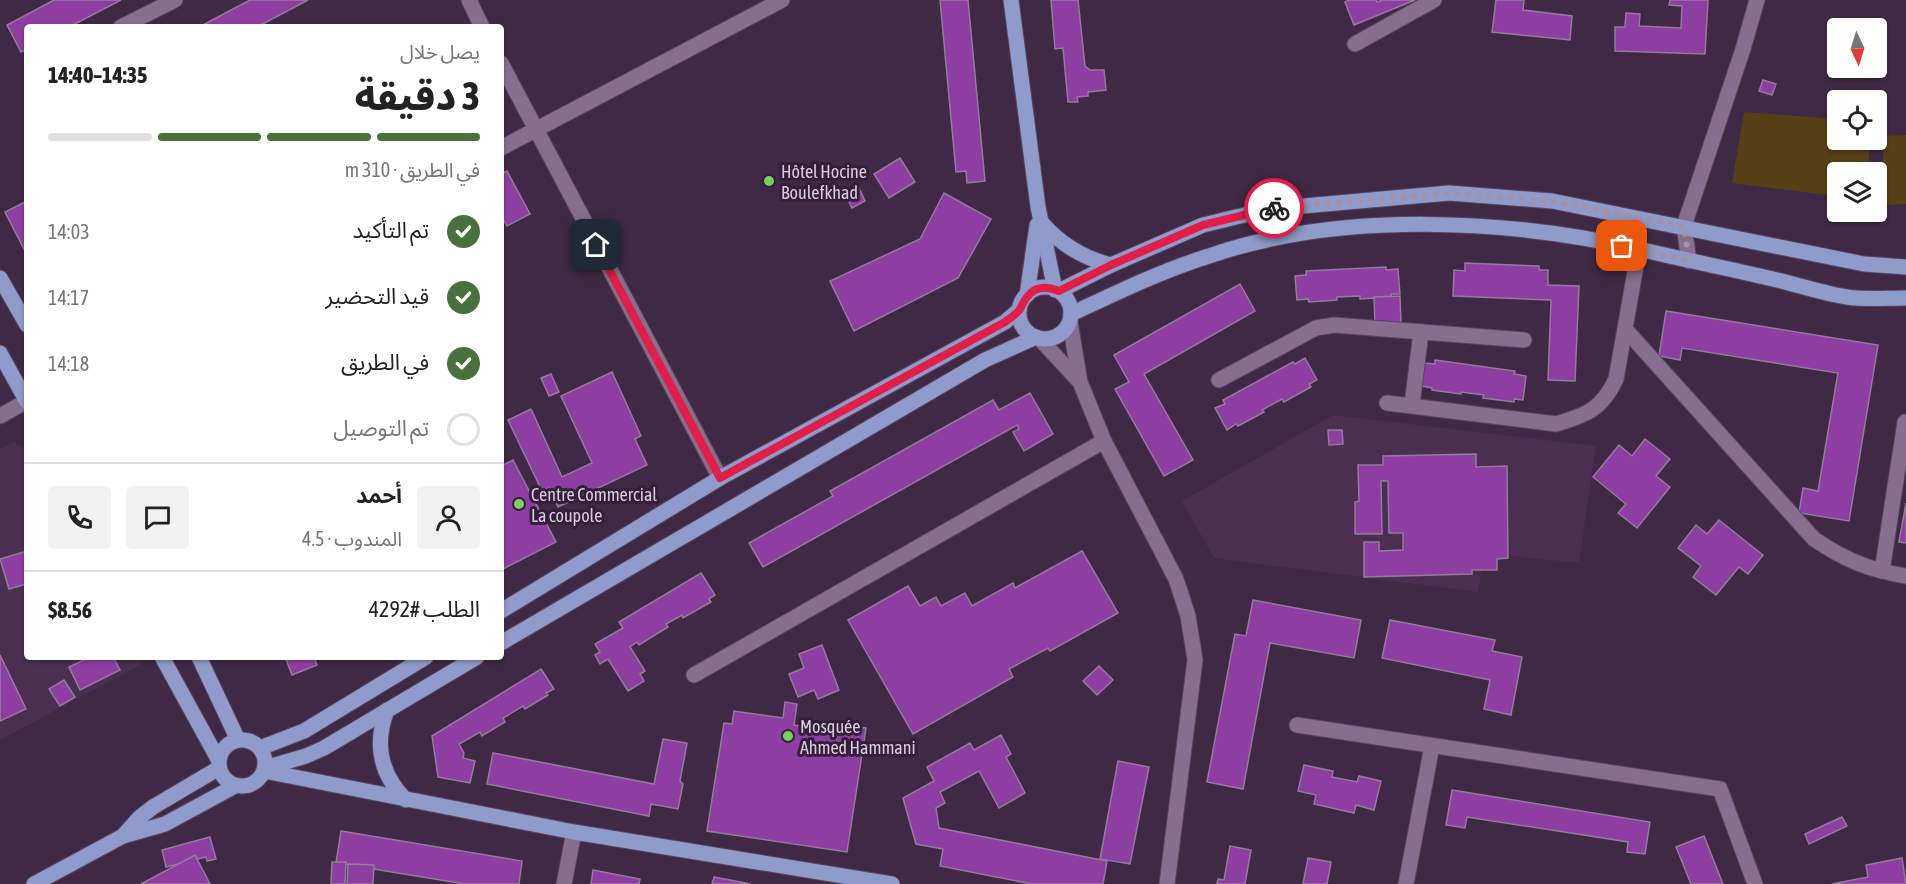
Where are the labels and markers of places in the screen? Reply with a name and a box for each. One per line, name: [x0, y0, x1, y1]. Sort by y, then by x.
place label: Hôtel Hocine Boulefkhad: [781, 161, 867, 203]
marker: Hôtel Hocine Boulefkhad: [762, 174, 776, 188]
pin: [570, 219, 621, 270]
pin: [1596, 220, 1647, 271]
place label: Centre Commercial La coupole: [531, 484, 657, 526]
marker: Centre Commercial La coupole: [512, 497, 526, 511]
place label: Mosquée Ahmed Hammani: [800, 716, 916, 758]
marker: Mosquée Ahmed Hammani: [781, 729, 795, 743]

